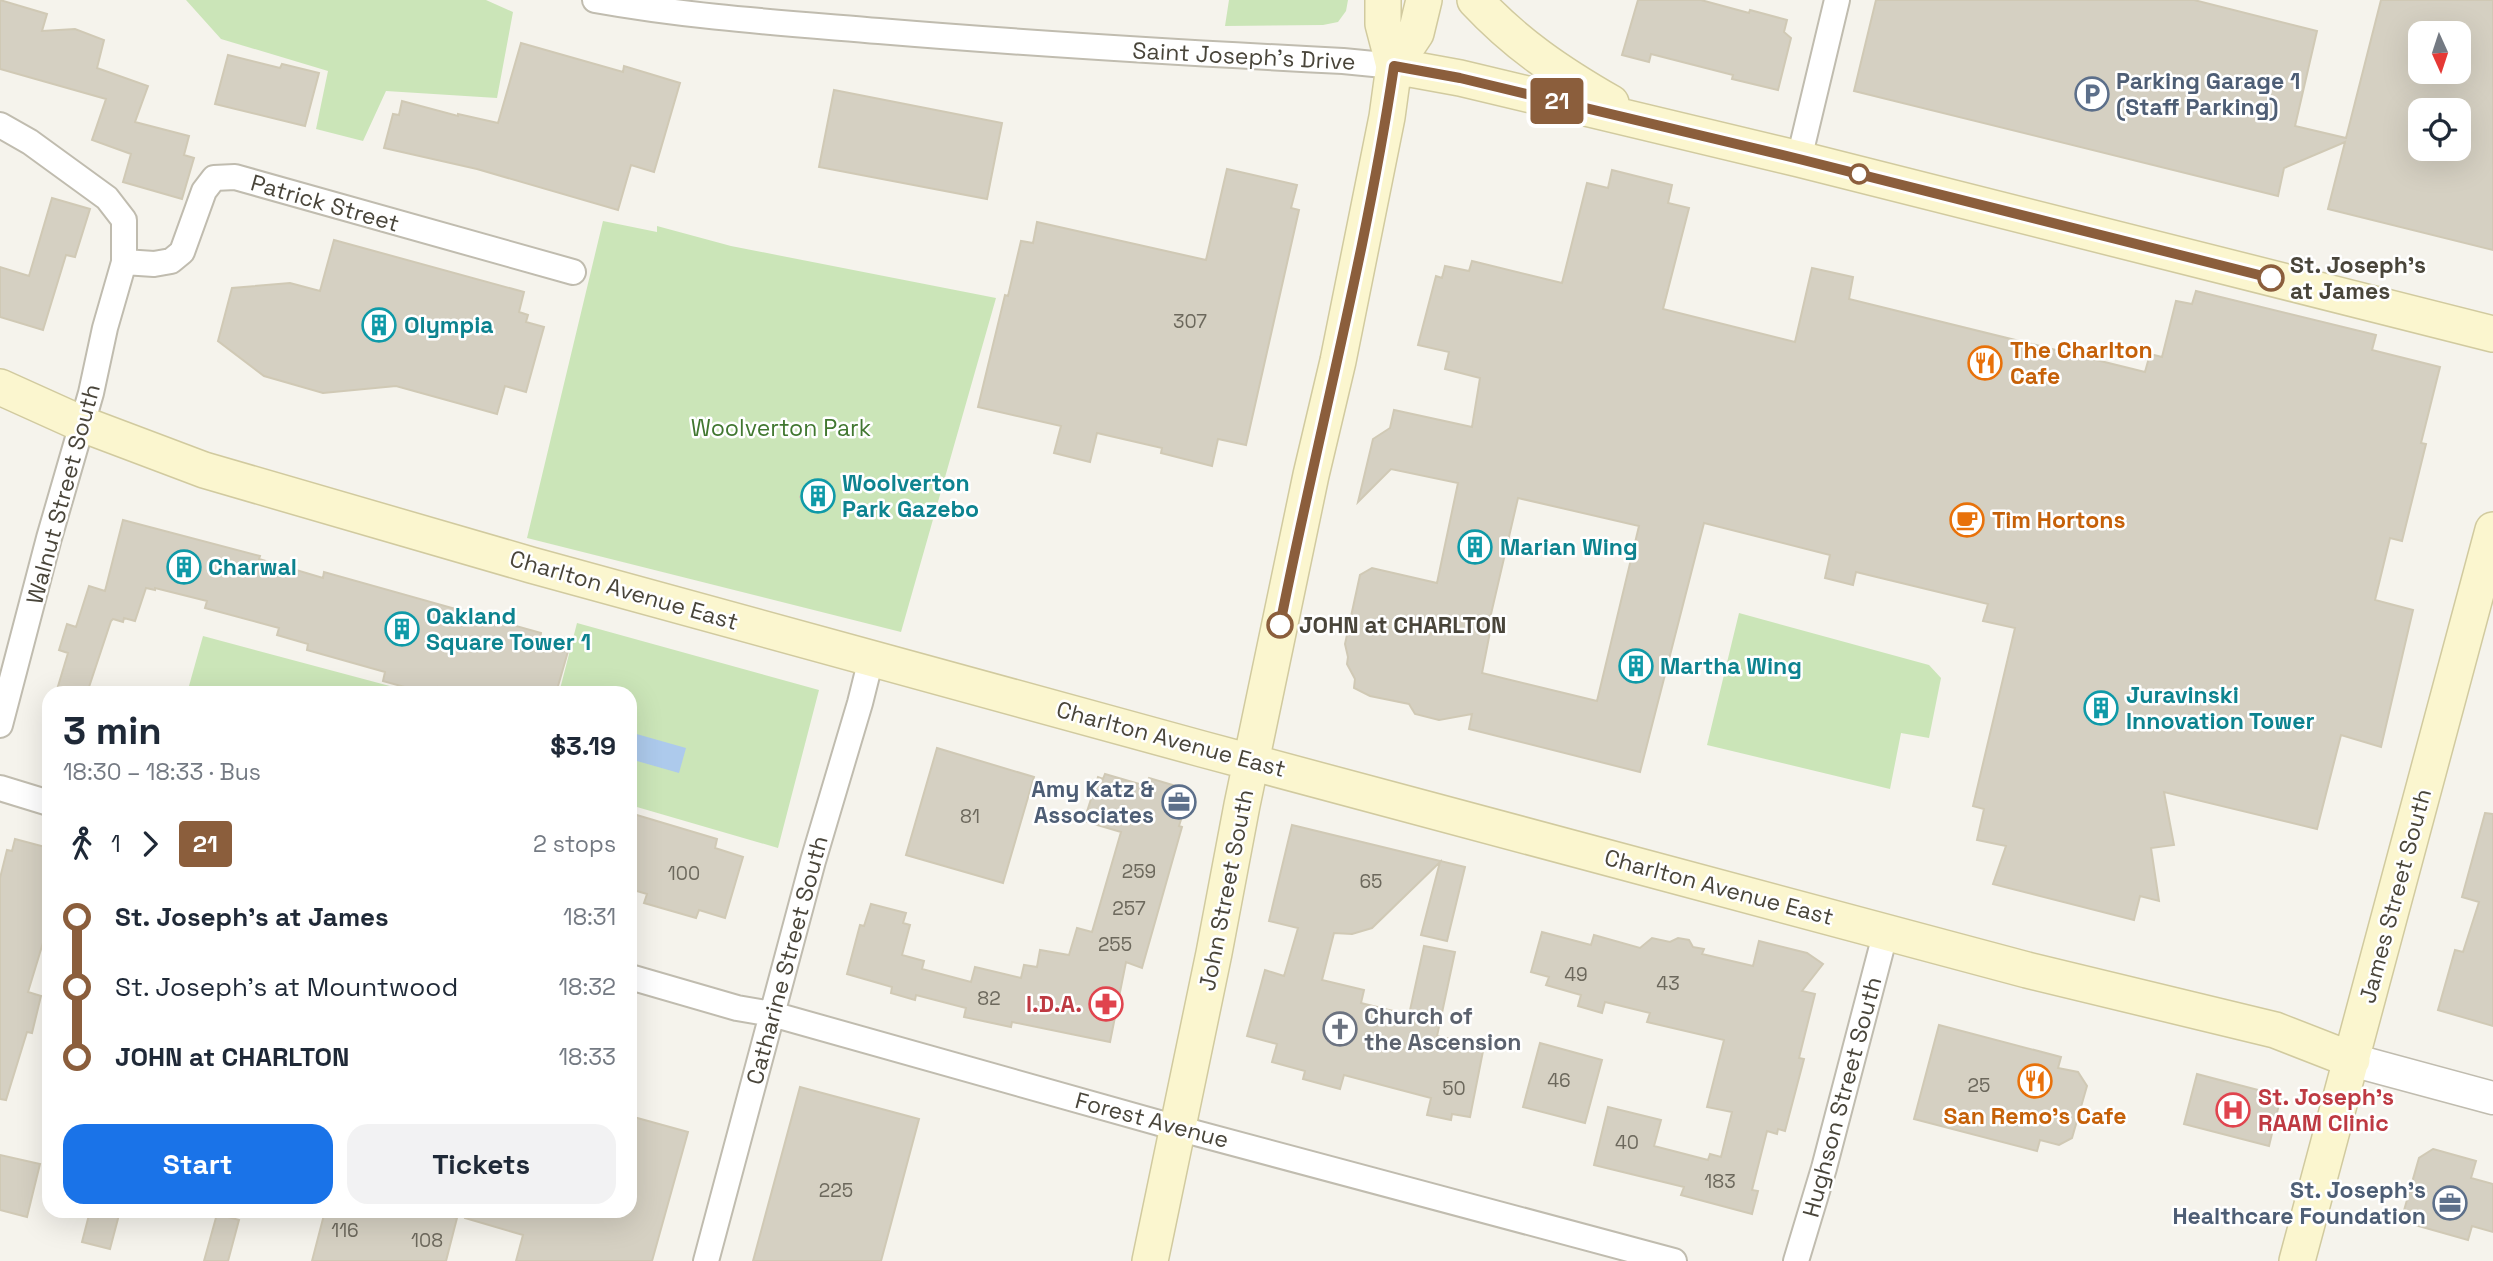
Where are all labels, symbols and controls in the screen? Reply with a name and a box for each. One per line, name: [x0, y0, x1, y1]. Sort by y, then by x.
north arrow: [2408, 21, 2471, 84]
map controls: [2408, 21, 2471, 161]
street label: Saint Joseph's Drive: [1132, 35, 1356, 77]
place label: Parking Garage 1 (Staff Parking): [2116, 66, 2300, 122]
parking icon: Parking Garage 1 (Staff Parking): [2073, 75, 2111, 113]
line badge: 21: [1526, 78, 1588, 124]
text: 21: [1544, 85, 1570, 116]
button: locate: [2408, 98, 2471, 161]
unlabelled marker: [1849, 164, 1869, 184]
street label: Patrick Street: [247, 167, 403, 239]
place label: St. Joseph's at James: [2290, 250, 2426, 306]
marker: St. Joseph's at James: [2258, 265, 2284, 291]
building icon: Olympia: [360, 306, 398, 344]
house number: 307: [1173, 309, 1207, 334]
place label: Olympia: [404, 310, 494, 340]
place label: The Charlton Cafe: [2010, 335, 2153, 391]
restaurant icon: The Charlton Cafe: [1966, 344, 2004, 382]
street label: Walnut Street South: [19, 381, 107, 607]
park label: Woolverton Park: [691, 413, 871, 443]
place label: Woolverton Park Gazebo: [842, 468, 979, 524]
building icon: Woolverton Park Gazebo: [799, 477, 837, 515]
cafe icon: Tim Hortons: [1948, 501, 1986, 539]
place label: Tim Hortons: [1992, 505, 2126, 535]
building icon: Marian Wing: [1456, 528, 1494, 566]
place label: Marian Wing: [1500, 532, 1638, 562]
street label: Charlton Avenue East: [506, 543, 742, 637]
building icon: Charwal: [165, 548, 203, 586]
place label: Charwal: [208, 552, 297, 582]
place label: Oakland Square Tower 1: [426, 601, 591, 657]
building icon: Oakland Square Tower 1: [383, 610, 421, 648]
place label: JOHN at CHARLTON: [1299, 610, 1506, 640]
marker: JOHN at CHARLTON: [1267, 612, 1293, 638]
building icon: Martha Wing: [1617, 647, 1655, 685]
place label: Martha Wing: [1660, 651, 1802, 681]
place label: Juravinski Innovation Tower: [2126, 680, 2315, 736]
building icon: Juravinski Innovation Tower: [2082, 689, 2120, 727]
street label: Charlton Avenue East: [1053, 694, 1289, 784]
text: 3 min: [63, 707, 162, 755]
text: $3.19: [550, 729, 616, 763]
text: 18:30 – 18:33 · Bus: [63, 757, 261, 787]
place label: Amy Katz & Associates: [1031, 774, 1154, 830]
office icon: Amy Katz & Associates: [1160, 783, 1198, 821]
street label: James Street South: [2352, 785, 2438, 1007]
street label: John Street South: [1192, 787, 1260, 993]
house number: 81: [960, 804, 980, 829]
icon: walk: [63, 825, 101, 863]
icon: forward: [131, 825, 169, 863]
text: 21: [193, 828, 218, 859]
text: 1: [111, 829, 121, 859]
text: 2 stops: [533, 829, 616, 859]
street label: Catharine Street South: [739, 832, 835, 1088]
street label: Charlton Avenue East: [1601, 842, 1837, 932]
house number: 259: [1122, 859, 1156, 884]
house number: 100: [668, 861, 700, 886]
house number: 65: [1359, 869, 1383, 894]
house number: 257: [1112, 896, 1146, 921]
text: St. Joseph's at James: [115, 900, 389, 934]
text: 18:31: [563, 902, 616, 932]
house number: 255: [1098, 932, 1132, 957]
house number: 49: [1564, 962, 1588, 987]
text: St. Joseph's at Mountwood: [115, 970, 458, 1004]
house number: 43: [1656, 971, 1680, 996]
text: 18:32: [558, 972, 616, 1002]
street label: Hughson Street South: [1795, 974, 1889, 1220]
pharmacy icon: I.D.A.: [1087, 985, 1125, 1023]
house number: 82: [977, 986, 1001, 1011]
place label: I.D.A.: [1026, 989, 1082, 1019]
place label: Church of the Ascension: [1364, 1001, 1521, 1057]
church icon: Church of the Ascension: [1321, 1010, 1359, 1048]
text: JOHN at CHARLTON: [115, 1040, 349, 1074]
text: 18:33: [558, 1042, 616, 1072]
restaurant icon: San Remo's Cafe: [2016, 1062, 2054, 1100]
house number: 46: [1547, 1068, 1571, 1093]
house number: 25: [1968, 1073, 1990, 1098]
house number: 50: [1442, 1076, 1466, 1101]
place label: St. Joseph's RAAM Clinic: [2258, 1082, 2394, 1138]
street label: Forest Avenue: [1072, 1085, 1232, 1155]
hospital icon: St. Joseph's RAAM Clinic: [2214, 1091, 2252, 1129]
place label: San Remo's Cafe: [1944, 1101, 2126, 1131]
button: Start: [63, 1124, 333, 1204]
button: Tickets: [347, 1124, 616, 1204]
house number: 40: [1615, 1130, 1639, 1155]
house number: 183: [1704, 1169, 1736, 1194]
place label: St. Joseph's Healthcare Foundation: [2172, 1175, 2426, 1231]
house number: 225: [819, 1178, 853, 1203]
office icon: St. Joseph's Healthcare Foundation: [2431, 1184, 2469, 1222]
house number: 116: [331, 1218, 359, 1243]
house number: 108: [411, 1228, 443, 1253]

